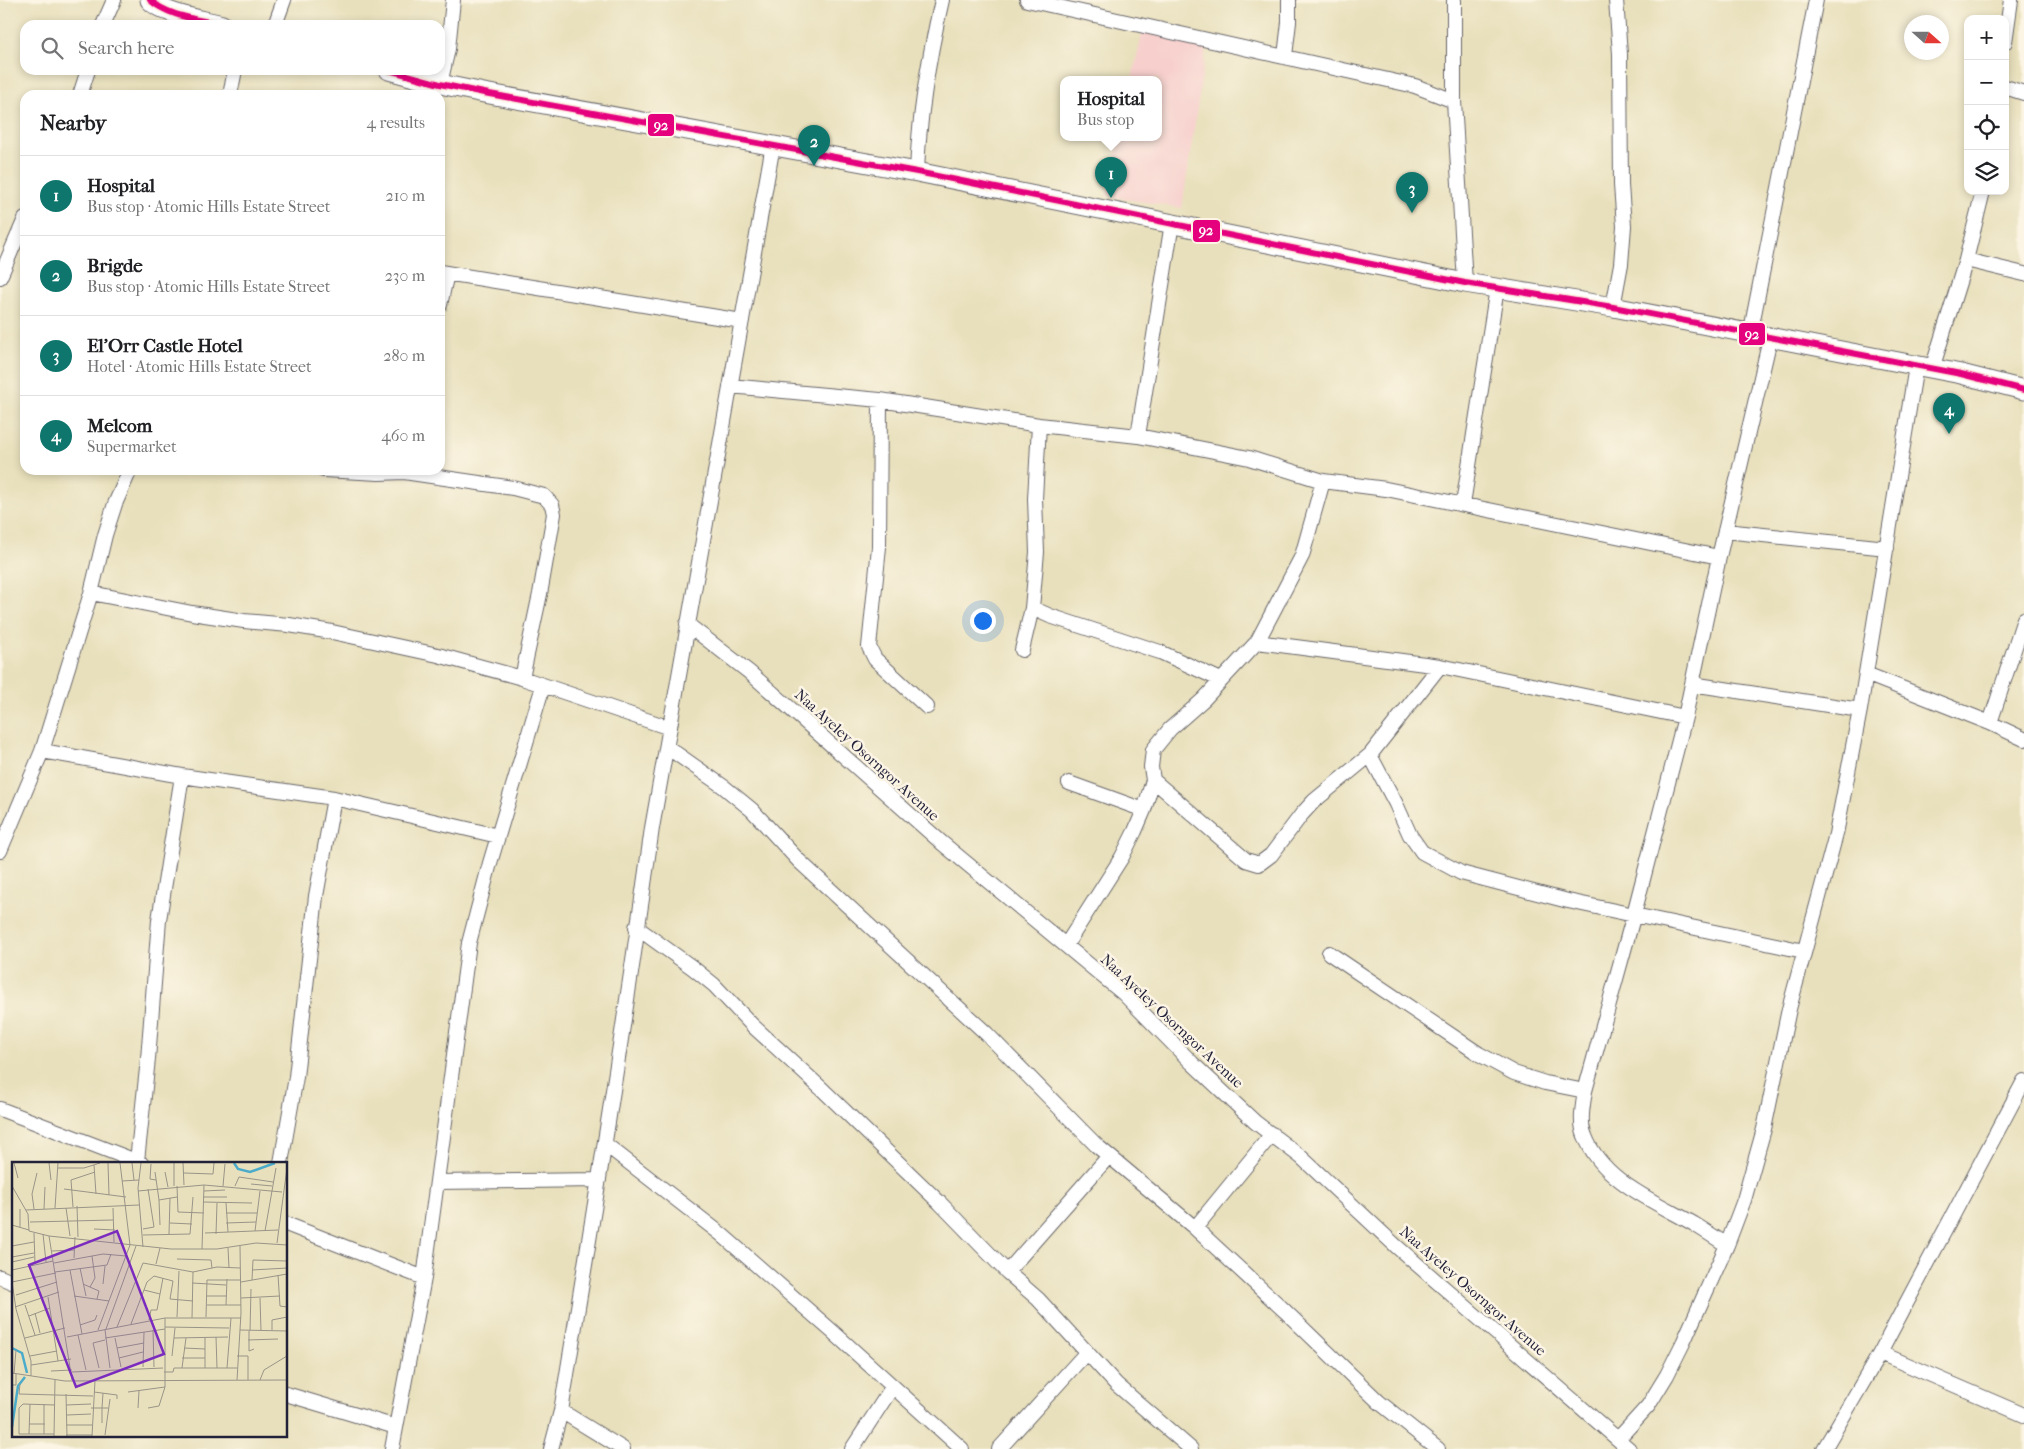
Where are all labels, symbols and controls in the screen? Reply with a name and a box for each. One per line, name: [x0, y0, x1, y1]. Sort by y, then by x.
north arrow: [1904, 15, 1949, 60]
map controls: [1964, 15, 2009, 195]
button: +: [1964, 15, 2009, 60]
search box: [20, 20, 445, 75]
icon: search: [38, 34, 66, 62]
text: Search here: [78, 37, 174, 59]
button: −: [1964, 60, 2009, 105]
popup: [1060, 76, 1162, 141]
text: Hospital: [1077, 88, 1145, 110]
button: locate: [1964, 105, 2009, 150]
text: Bus stop: [1077, 110, 1134, 129]
text: Nearby: [40, 111, 106, 135]
text: 4 results: [367, 113, 425, 132]
line badge: 92: [647, 113, 675, 137]
text: 92: [653, 117, 668, 134]
pin: 2: [798, 125, 830, 166]
button: layers: [1964, 150, 2009, 195]
pin: 1: [1095, 157, 1127, 198]
pin: 3: [1396, 172, 1428, 213]
text: Hospital: [87, 175, 155, 197]
text: 1: [53, 186, 59, 205]
text: 210 m: [386, 186, 425, 205]
text: Bus stop · Atomic Hills Estate Street: [87, 197, 330, 216]
line badge: 92: [1192, 219, 1221, 243]
text: 92: [1198, 222, 1213, 239]
text: Brigde: [87, 255, 143, 277]
text: 2: [52, 266, 60, 285]
text: 230 m: [385, 266, 425, 285]
text: Bus stop · Atomic Hills Estate Street: [87, 277, 330, 296]
line badge: 92: [1738, 322, 1766, 346]
text: 92: [1744, 326, 1759, 343]
text: El'Orr Castle Hotel: [87, 335, 243, 357]
text: 3: [53, 346, 59, 365]
text: 280 m: [383, 346, 425, 365]
text: Hotel · Atomic Hills Estate Street: [87, 357, 312, 376]
pin: 4: [1933, 393, 1965, 434]
text: Melcom: [87, 415, 152, 437]
text: 4: [51, 426, 61, 445]
text: 460 m: [381, 426, 425, 445]
text: Supermarket: [87, 437, 177, 456]
your location: [970, 608, 996, 634]
street label: Naa Ayeley Osorngor Avenue: [791, 685, 943, 825]
street label: Naa Ayeley Osorngor Avenue: [1097, 950, 1247, 1092]
inset map: [12, 1162, 288, 1436]
street label: Naa Ayeley Osorngor Avenue: [1396, 1222, 1550, 1360]

